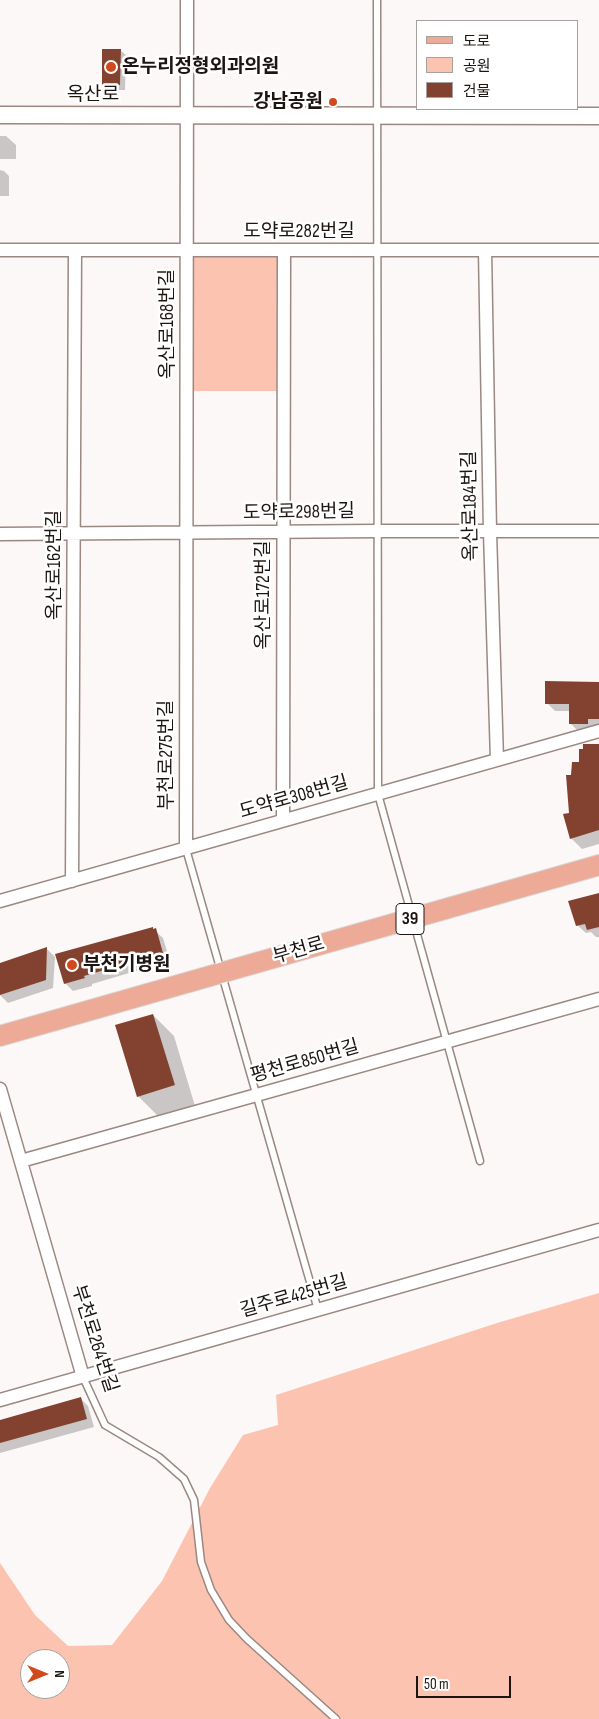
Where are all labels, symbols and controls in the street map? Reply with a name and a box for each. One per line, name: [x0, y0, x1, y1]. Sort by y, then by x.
legend: [416, 20, 579, 110]
text: 도로: [463, 32, 491, 51]
place label: 온누리정형외과의원: [122, 56, 279, 78]
text: 공원: [463, 57, 491, 76]
marker: 온누리정형외과의원: [104, 60, 118, 74]
text: 건물: [463, 82, 491, 101]
street label: 옥산로: [67, 84, 119, 106]
place label: 강남공원: [253, 91, 323, 113]
marker: 강남공원: [327, 96, 339, 108]
street label: 도약로282번길: [243, 221, 355, 243]
street label: 옥산로168번길: [157, 269, 179, 379]
street label: 옥산로184번길: [459, 450, 483, 562]
street label: 도약로298번길: [243, 501, 355, 525]
street label: 옥산로162번길: [44, 510, 66, 620]
street label: 옥산로172번길: [253, 540, 275, 650]
street label: 부천로275번길: [156, 700, 178, 810]
street label: 도약로308번길: [237, 772, 351, 824]
road number: 39: [396, 904, 424, 934]
street label: 부천로: [271, 933, 327, 969]
place label: 부천기병원: [83, 954, 170, 976]
marker: 부천기병원: [65, 958, 79, 972]
street label: 평천로850번길: [248, 1036, 362, 1088]
street label: 길주로425번길: [238, 1271, 350, 1323]
street label: 부천로264번길: [66, 1282, 122, 1396]
north arrow: [20, 1649, 70, 1699]
scale bar: [419, 1666, 514, 1698]
text: N: [51, 1670, 68, 1678]
text: 50 m: [424, 1675, 449, 1694]

